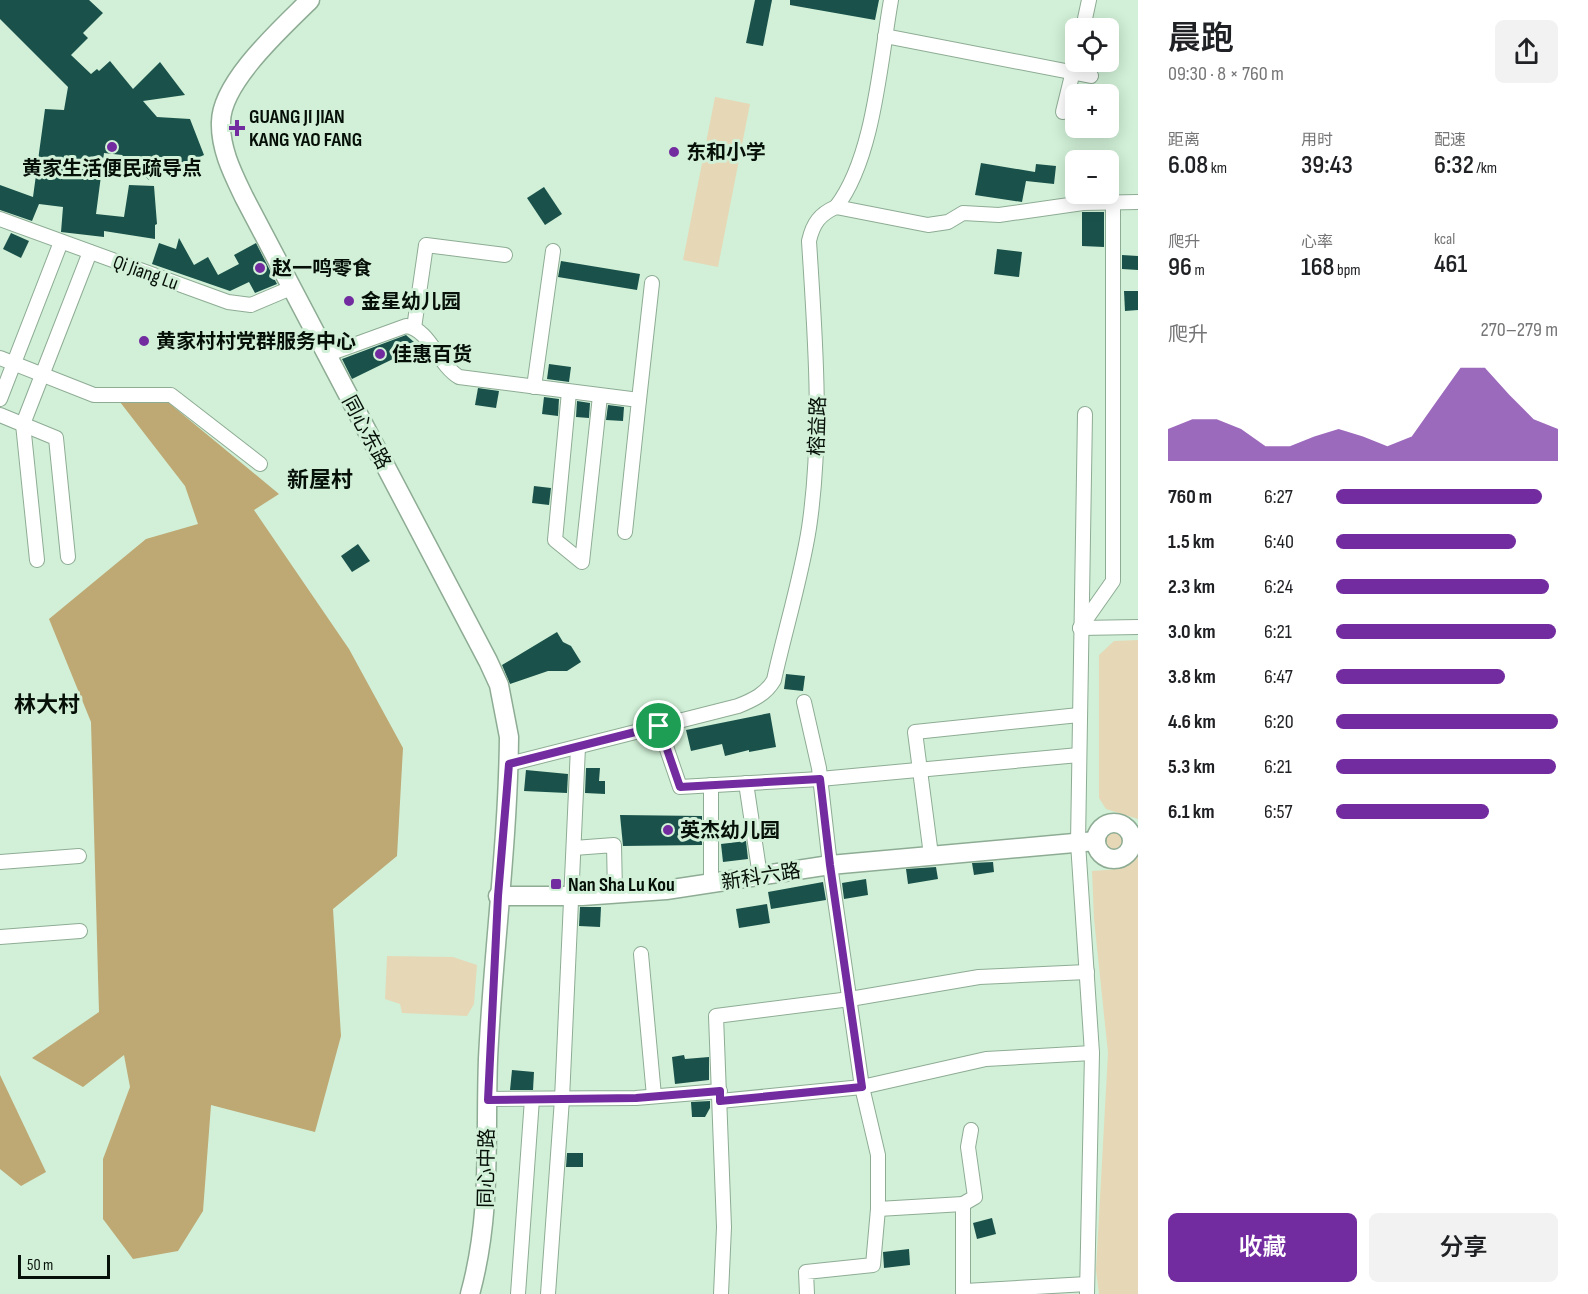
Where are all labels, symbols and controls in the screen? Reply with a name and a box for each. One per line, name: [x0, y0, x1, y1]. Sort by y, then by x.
map controls: [1065, 18, 1119, 204]
button: locate: [1065, 18, 1119, 72]
text: 晨跑: [1168, 19, 1234, 59]
button: share: [1495, 20, 1558, 83]
text: 09:30 · 8 × 760 m: [1168, 62, 1284, 86]
button: +: [1065, 84, 1119, 138]
place label: GUANG JI JIAN KANG YAO FANG: [249, 105, 362, 152]
marker: GUANG JI JIAN KANG YAO FANG: [230, 121, 244, 135]
text: 距离: [1168, 131, 1200, 150]
text: 用时: [1301, 131, 1333, 150]
text: 配速: [1434, 131, 1466, 150]
marker: 黄家生活便民疏导点: [105, 140, 119, 154]
place label: 东和小学: [686, 141, 766, 165]
marker: 东和小学: [667, 145, 681, 159]
button: −: [1065, 150, 1119, 204]
text: 6.08: [1168, 150, 1208, 181]
text: 39:43: [1301, 150, 1353, 181]
text: 6:32: [1434, 150, 1474, 181]
place label: 黄家生活便民疏导点: [22, 157, 202, 181]
text: km: [1208, 159, 1227, 178]
text: /km: [1474, 159, 1497, 178]
text: kcal: [1434, 230, 1455, 249]
text: 爬升: [1168, 233, 1200, 252]
text: 心率: [1301, 233, 1333, 252]
text: 461: [1434, 249, 1467, 280]
street label: Qi Jiang Lu: [110, 250, 182, 296]
text: 96: [1168, 252, 1192, 283]
text: 168: [1301, 252, 1335, 283]
place label: 赵一鸣零食: [272, 257, 372, 281]
marker: 赵一鸣零食: [253, 261, 267, 275]
text: m: [1192, 261, 1205, 280]
text: bpm: [1335, 261, 1361, 280]
place label: 金星幼儿园: [361, 290, 461, 314]
marker: 金星幼儿园: [342, 294, 356, 308]
text: 270–279 m: [1481, 318, 1558, 342]
text: 爬升: [1168, 323, 1208, 347]
place label: 黄家村村党群服务中心: [156, 330, 356, 354]
marker: 黄家村村党群服务中心: [137, 334, 151, 348]
place label: 佳惠百货: [392, 343, 472, 367]
marker: 佳惠百货: [373, 347, 387, 361]
street label: 同心东路: [337, 392, 395, 473]
street label: 榕益路: [805, 396, 831, 456]
district label: 新屋村: [287, 467, 353, 494]
text: 760 m: [1168, 485, 1212, 509]
text: 6:27: [1264, 485, 1293, 509]
text: 1.5 km: [1168, 530, 1214, 554]
text: 6:40: [1264, 530, 1294, 554]
text: 2.3 km: [1168, 575, 1215, 599]
text: 6:24: [1264, 575, 1293, 599]
text: 3.0 km: [1168, 620, 1215, 644]
text: 6:21: [1264, 620, 1292, 644]
text: 3.8 km: [1168, 665, 1216, 689]
text: 6:47: [1264, 665, 1293, 689]
district label: 林大村: [14, 692, 80, 719]
pin: [633, 700, 684, 751]
icon: arrive: [642, 709, 675, 742]
text: 4.6 km: [1168, 710, 1216, 734]
text: 6:20: [1264, 710, 1294, 734]
text: 5.3 km: [1168, 755, 1215, 779]
text: 6:21: [1264, 755, 1292, 779]
text: 6.1 km: [1168, 800, 1214, 824]
text: 6:57: [1264, 800, 1292, 824]
place label: 英杰幼儿园: [680, 819, 780, 843]
marker: 英杰幼儿园: [661, 823, 675, 837]
street label: 新科六路: [720, 859, 803, 895]
place label: Nan Sha Lu Kou: [568, 873, 675, 897]
marker: Nan Sha Lu Kou: [549, 877, 563, 891]
street label: 同心中路: [474, 1128, 500, 1208]
button: 收藏: [1168, 1213, 1357, 1282]
button: 分享: [1369, 1213, 1558, 1282]
scale bar: [18, 1252, 110, 1280]
text: 50 m: [27, 1256, 53, 1275]

